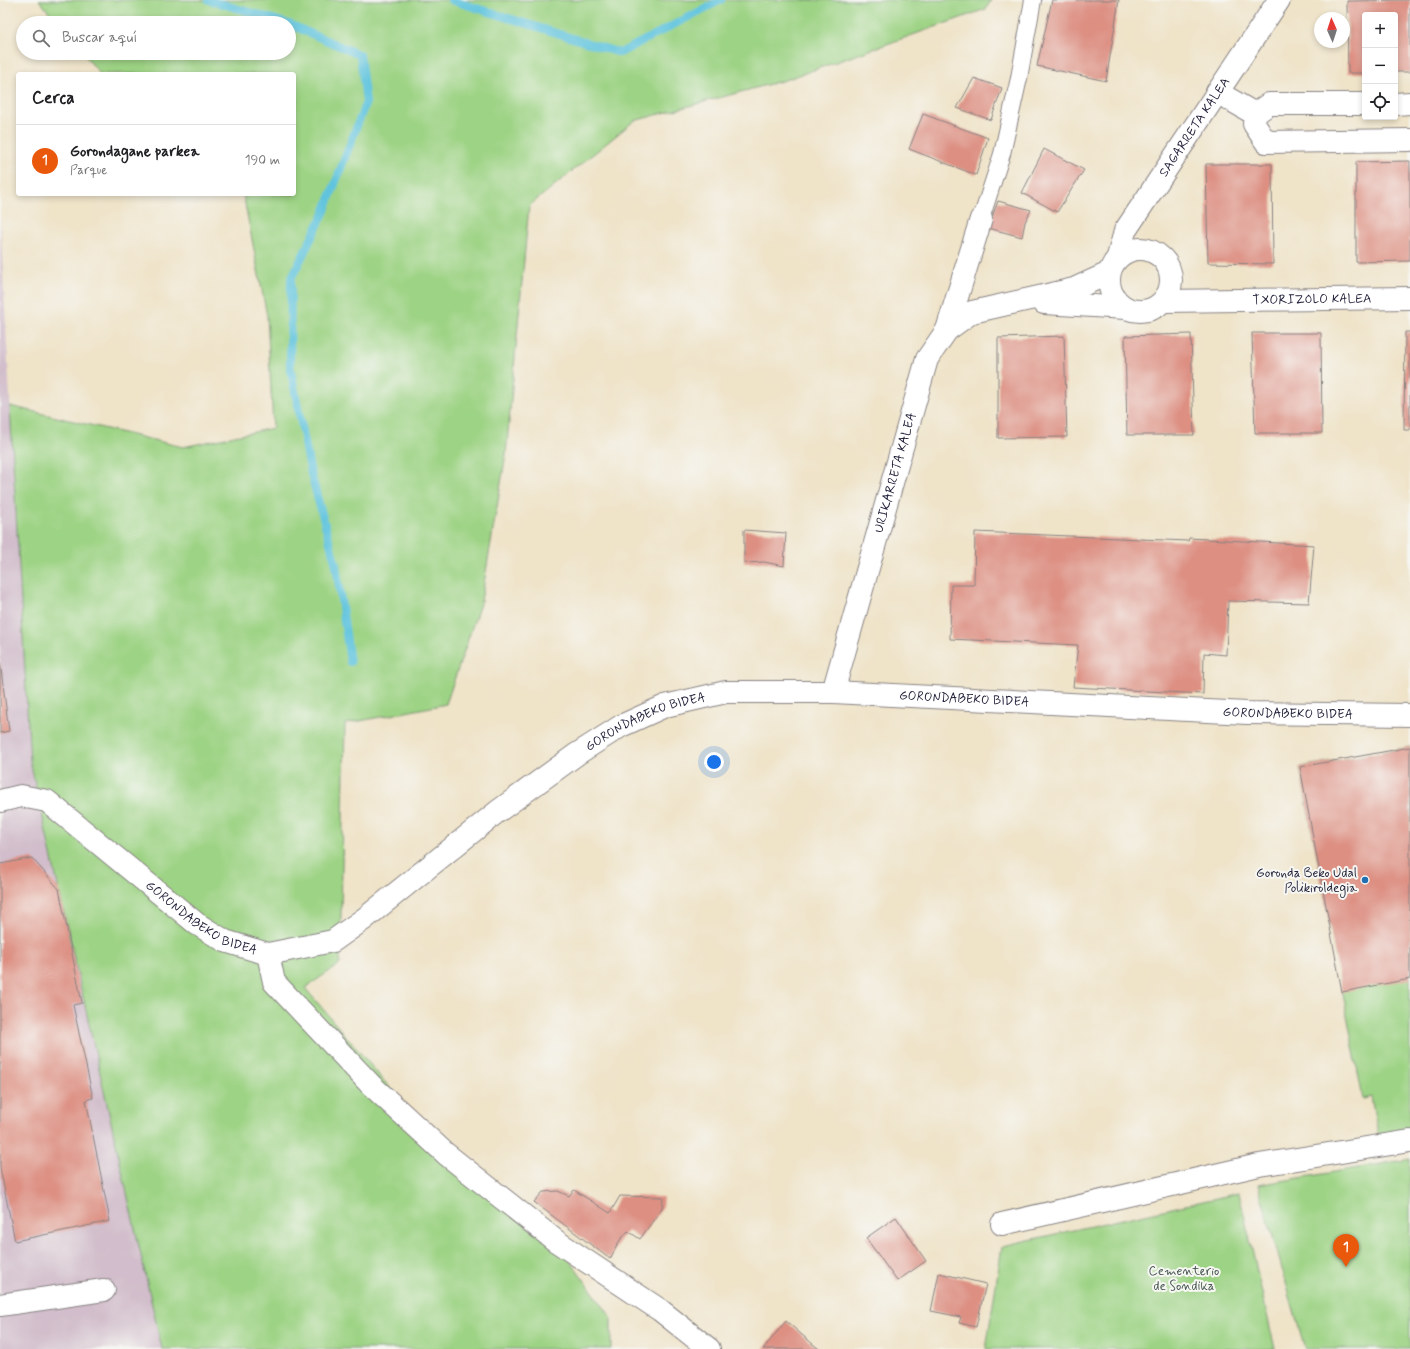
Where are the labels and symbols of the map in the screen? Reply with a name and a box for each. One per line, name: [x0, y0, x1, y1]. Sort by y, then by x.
north arrow: [1314, 12, 1350, 48]
street label: SAGARRETA KALEA: [1155, 74, 1234, 180]
street label: TXORIZOLO KALEA: [1252, 290, 1372, 308]
street label: URIKARRETA KALEA: [870, 411, 920, 535]
street label: GORONDABEKO BIDEA: [899, 687, 1030, 710]
street label: GORONDABEKO BIDEA: [582, 689, 707, 755]
street label: GORONDABEKO BIDEA: [1222, 703, 1353, 723]
your location: [704, 752, 724, 772]
place label: Goronda Beko Udal Polikiroldegia: [1256, 865, 1357, 898]
marker: Goronda Beko Udal Polikiroldegia: [1360, 875, 1370, 885]
street label: GORONDABEKO BIDEA: [142, 877, 259, 959]
pin: 1: [1333, 1234, 1359, 1267]
park label: Cementerio de Sondika: [1149, 1263, 1219, 1295]

